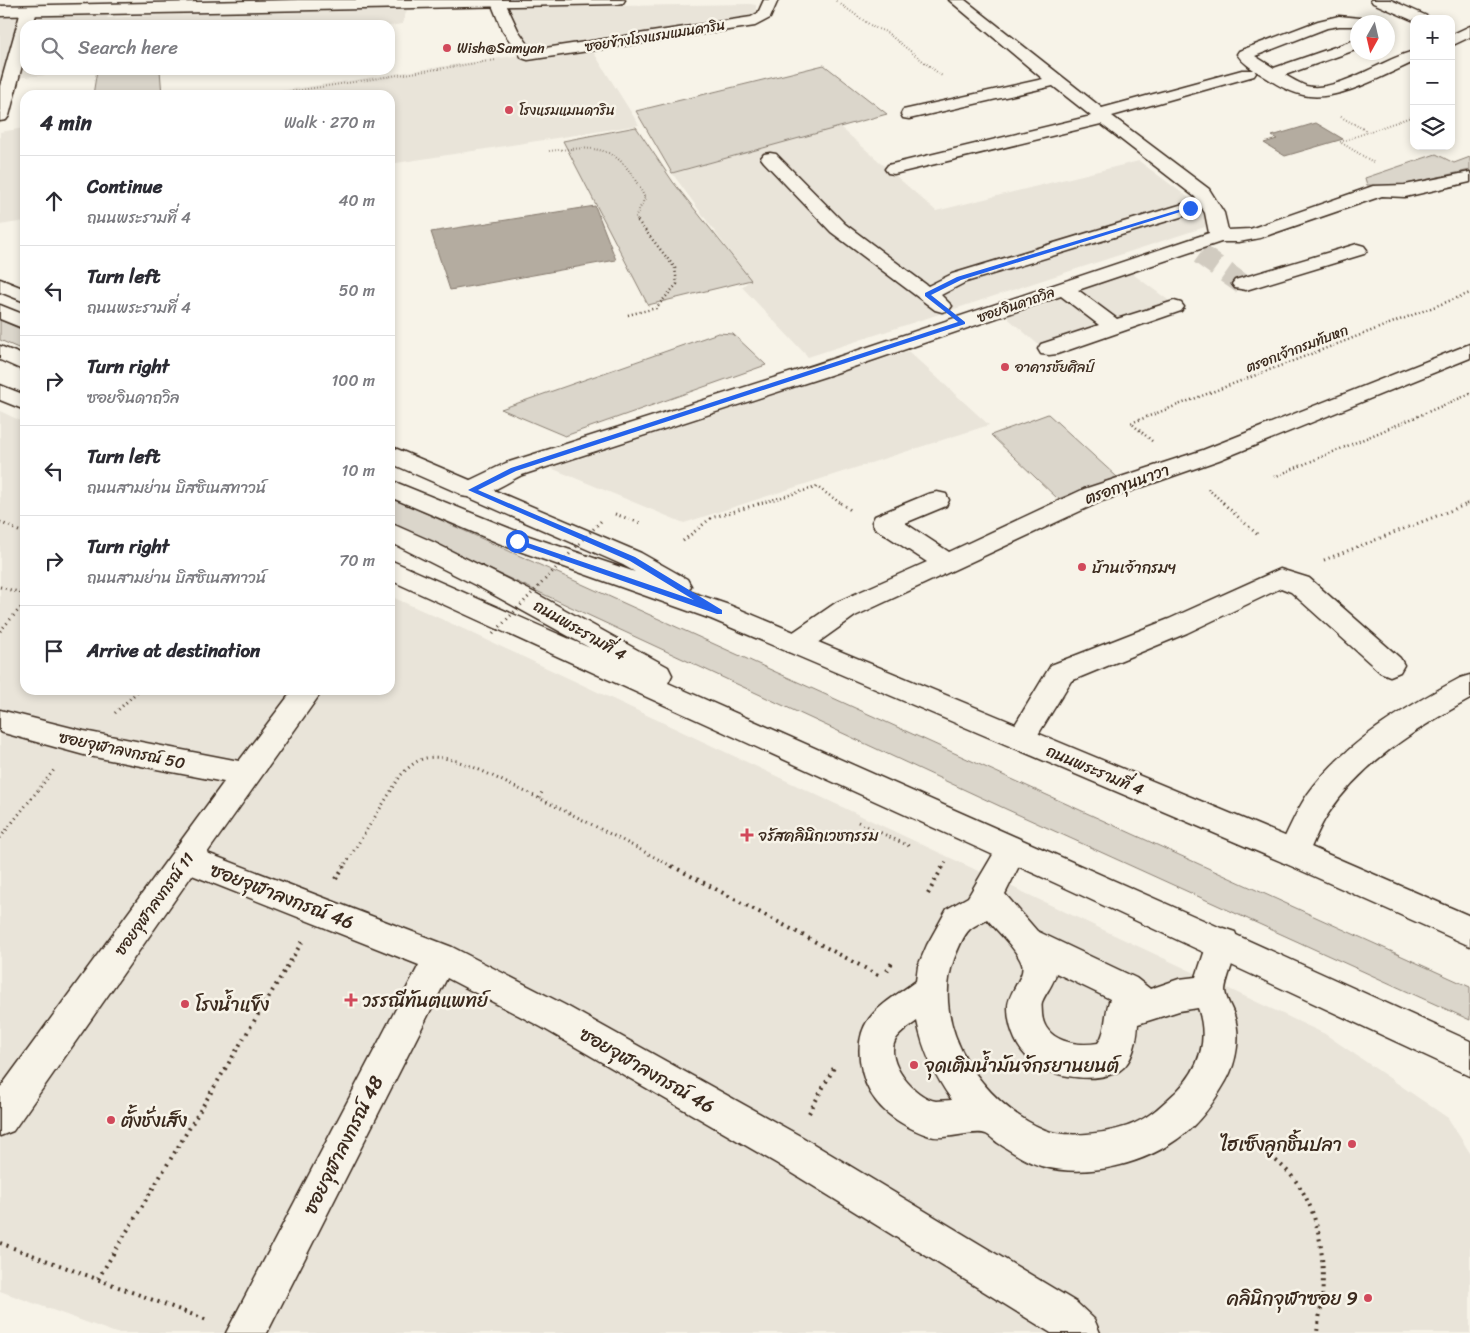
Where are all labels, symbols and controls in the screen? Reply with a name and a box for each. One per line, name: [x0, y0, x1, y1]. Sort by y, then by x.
street label: ซอยข้างโรงแรมแมนดาริน: [583, 13, 727, 59]
north arrow: [1350, 15, 1395, 60]
map controls: [1410, 15, 1455, 150]
button: +: [1410, 15, 1455, 60]
search box: [20, 20, 395, 75]
text: Search here: [78, 31, 178, 64]
icon: search: [38, 34, 66, 62]
place label: Wish@Samyan: [457, 36, 545, 61]
marker: Wish@Samyan: [441, 42, 453, 54]
button: −: [1410, 60, 1455, 105]
place label: โรงแรมแมนดาริน: [519, 98, 615, 123]
text: 4 min: [40, 104, 92, 142]
marker: โรงแรมแมนดาริน: [503, 104, 515, 116]
button: layers: [1410, 105, 1455, 150]
text: Walk · 270 m: [284, 108, 375, 137]
text: Continue: [87, 170, 163, 203]
text: 40 m: [338, 186, 375, 215]
icon: ahead: [40, 187, 68, 215]
route end: [1179, 197, 1202, 220]
text: ถนนพระรามที่ 4: [87, 203, 191, 232]
text: Turn left: [87, 260, 160, 293]
text: 50 m: [339, 276, 375, 305]
icon: left: [40, 277, 68, 305]
street label: ซอยจินดาถวิล: [974, 280, 1058, 330]
text: ถนนพระรามที่ 4: [87, 293, 191, 322]
street label: ตรอกเจ้ากรมทับหก: [1242, 318, 1352, 380]
text: Turn right: [87, 350, 169, 383]
place label: อาคารชัยศิลป์: [1014, 355, 1095, 380]
marker: อาคารชัยศิลป์: [999, 361, 1011, 373]
text: 100 m: [331, 366, 375, 395]
icon: right: [40, 367, 68, 395]
text: ซอยจินดาถวิล: [87, 383, 180, 412]
text: Turn left: [87, 440, 160, 473]
street label: ตรอกขุนนาวา: [1080, 455, 1174, 513]
text: 10 m: [342, 456, 375, 485]
icon: left: [40, 457, 68, 485]
text: ถนนสามย่าน บิสซิเนสทาวน์: [87, 473, 266, 502]
text: Turn right: [87, 530, 169, 563]
route start: [506, 530, 529, 553]
text: 70 m: [339, 546, 375, 575]
icon: right: [40, 547, 68, 575]
place label: บ้านเจ้ากรมฯ: [1092, 553, 1176, 582]
marker: บ้านเจ้ากรมฯ: [1076, 561, 1088, 573]
text: ถนนสามย่าน บิสซิเนสทาวน์: [87, 563, 266, 592]
street label: ถนนพระรามที่ 4: [528, 591, 632, 669]
text: Arrive at destination: [87, 634, 260, 667]
icon: arrive: [40, 637, 68, 665]
street label: ซอยจุฬาลงกรณ์ 50: [56, 722, 188, 778]
street label: ถนนพระรามที่ 4: [1041, 736, 1149, 804]
place label: จรัสคลินิกเวชกรรม: [758, 821, 879, 850]
marker: จรัสคลินิกเวชกรรม: [740, 828, 754, 842]
street label: ซอยจุฬาลงกรณ์ 11: [106, 846, 202, 962]
street label: ซอยจุฬาลงกรณ์ 46: [205, 853, 359, 939]
place label: วรรณีทันตแพทย์: [362, 984, 491, 1017]
place label: โรงน้ำแข็ง: [195, 988, 269, 1021]
marker: วรรณีทันตแพทย์: [344, 993, 358, 1007]
marker: โรงน้ำแข็ง: [179, 998, 191, 1010]
street label: ซอยจุฬาลงกรณ์ 46: [573, 1018, 721, 1122]
place label: จุดเติมน้ำมันจักรยานยนต์: [924, 1049, 1122, 1082]
marker: จุดเติมน้ำมันจักรยานยนต์: [908, 1059, 920, 1071]
street label: ซอยจุฬาลงกรณ์ 48: [294, 1069, 393, 1220]
place label: ตั้งชั่งเส็ง: [121, 1104, 187, 1137]
marker: ตั้งชั่งเส็ง: [105, 1114, 117, 1126]
place label: ไฮเซ็งลูกชิ้นปลา: [1220, 1128, 1342, 1161]
marker: ไฮเซ็งลูกชิ้นปลา: [1346, 1138, 1358, 1150]
place label: คลินิกจุฬาซอย 9: [1227, 1282, 1358, 1315]
marker: คลินิกจุฬาซอย 9: [1362, 1292, 1374, 1304]

